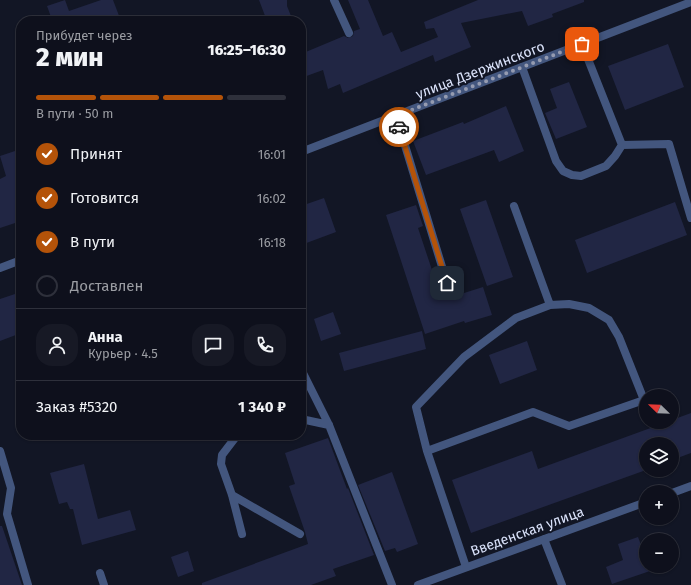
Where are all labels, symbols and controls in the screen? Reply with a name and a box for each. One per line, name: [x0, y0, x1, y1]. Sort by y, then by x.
pin: [565, 27, 599, 61]
text: Прибудет через: [36, 28, 133, 43]
icon: bag: [571, 33, 593, 55]
street label: улица Дзержинского: [413, 38, 547, 103]
text: 16:25–16:30: [208, 41, 286, 59]
text: 2 мин: [36, 42, 103, 73]
text: В пути · 50 m: [36, 106, 113, 121]
courier: [379, 107, 419, 147]
icon: car: [388, 116, 410, 138]
icon: check: [36, 143, 58, 165]
text: Принят: [70, 145, 122, 163]
text: 16:01: [258, 147, 286, 162]
icon: check: [36, 187, 58, 209]
text: Готовится: [70, 189, 139, 207]
text: 16:02: [257, 191, 286, 206]
icon: check: [36, 231, 58, 253]
text: В пути: [70, 233, 115, 251]
text: 16:18: [258, 235, 286, 250]
pin: [430, 266, 464, 300]
icon: home: [436, 272, 458, 294]
text: Доставлен: [70, 277, 143, 295]
button: person: [36, 324, 78, 366]
button: chat: [192, 324, 234, 366]
button: phone: [244, 324, 286, 366]
text: Анна: [88, 328, 123, 346]
text: Курьер · 4.5: [88, 346, 158, 361]
north arrow: [639, 389, 679, 429]
map controls: [639, 389, 679, 573]
text: Заказ #5320: [36, 398, 117, 416]
text: 1 340 ₽: [238, 398, 286, 416]
button: layers: [639, 437, 679, 477]
button: +: [639, 485, 679, 525]
street label: Введенская улица: [468, 503, 586, 560]
button: −: [639, 533, 679, 573]

